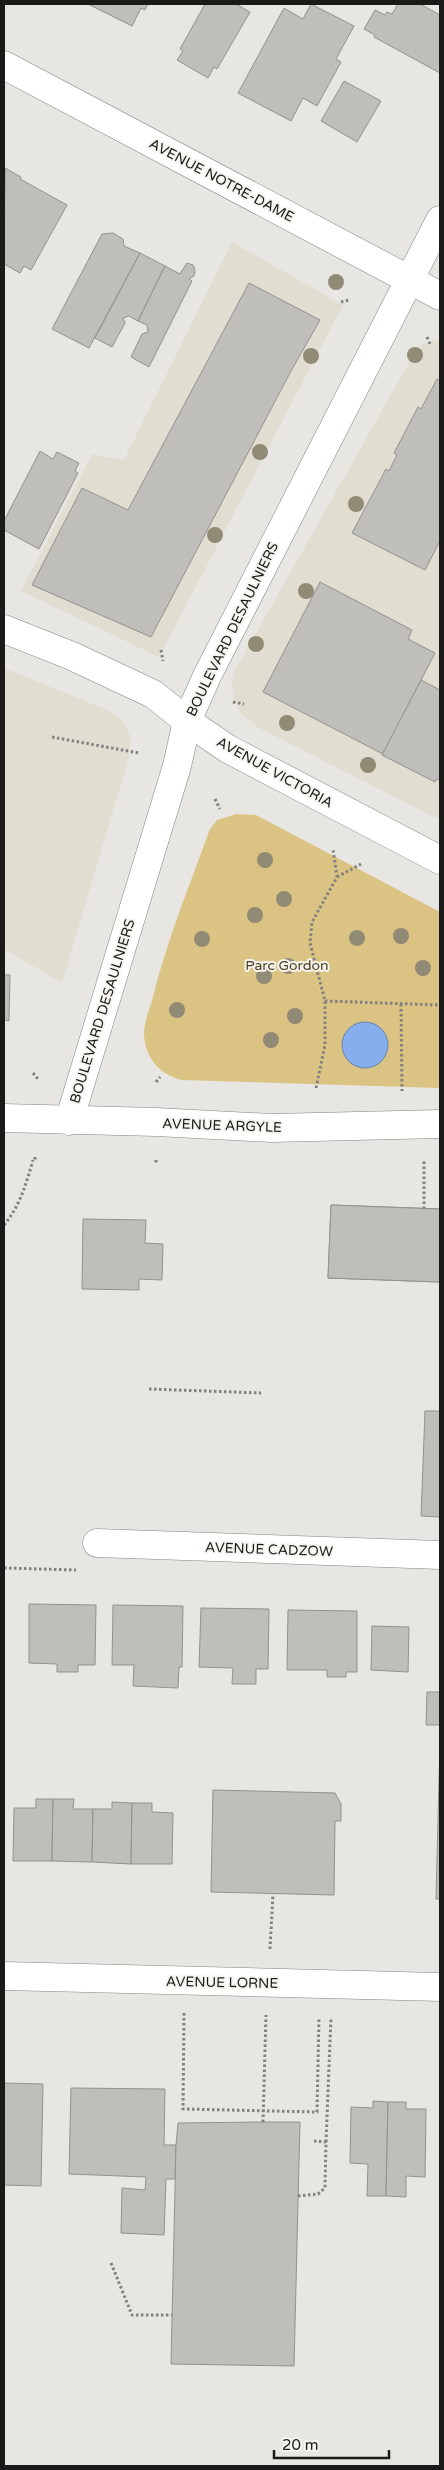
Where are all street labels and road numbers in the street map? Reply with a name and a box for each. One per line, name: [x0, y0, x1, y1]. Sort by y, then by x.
street label: AVENUE NOTRE-DAME: [146, 135, 297, 226]
street label: BOULEVARD DESAULNIERS: [183, 539, 282, 719]
street label: AVENUE VICTORIA: [214, 733, 336, 811]
street label: BOULEVARD DESAULNIERS: [66, 916, 139, 1105]
street label: AVENUE ARGYLE: [162, 1115, 282, 1136]
street label: AVENUE CADZOW: [205, 1539, 333, 1560]
street label: AVENUE LORNE: [166, 1973, 278, 1992]

